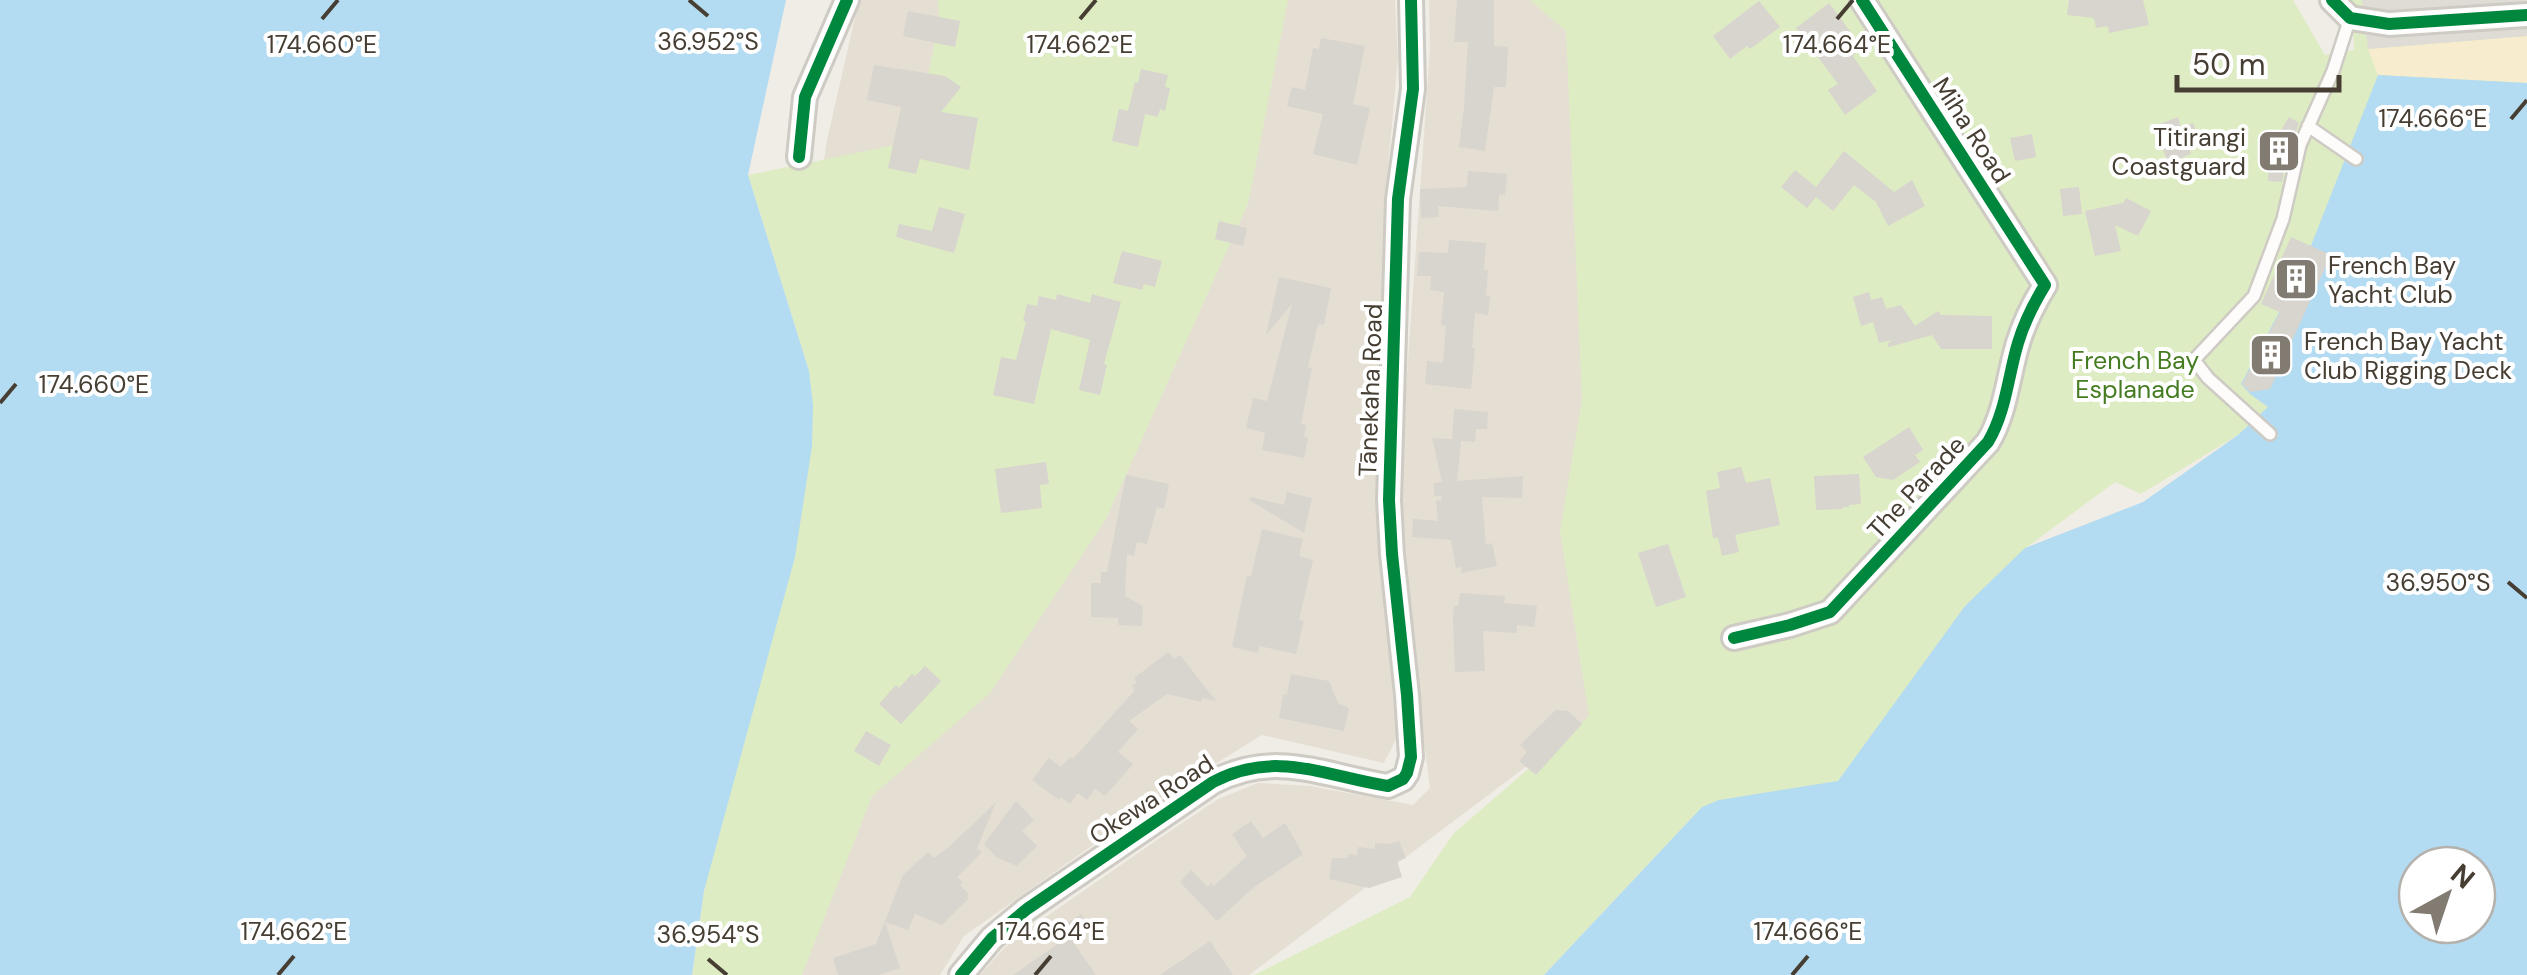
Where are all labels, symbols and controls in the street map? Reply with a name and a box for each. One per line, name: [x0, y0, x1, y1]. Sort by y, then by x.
text: 36.952°S: [657, 25, 759, 58]
text: 174.660°E: [267, 28, 377, 61]
text: 174.662°E: [1027, 28, 1133, 61]
text: 174.664°E: [1783, 28, 1891, 61]
scale bar: [2177, 30, 2340, 92]
text: 50 m: [2192, 45, 2266, 84]
street label: Miha Road: [1925, 71, 2018, 190]
text: 174.666°E: [2379, 102, 2487, 135]
place label: Titirangi Coastguard: [2112, 121, 2246, 183]
building icon: Titirangi Coastguard: [2256, 128, 2302, 174]
place label: French Bay Yacht Club: [2328, 249, 2456, 311]
building icon: French Bay Yacht Club: [2273, 256, 2319, 302]
street label: Tānekaha Road: [1351, 303, 1390, 477]
place label: French Bay Yacht Club Rigging Deck: [2304, 325, 2513, 387]
building icon: French Bay Yacht Club Rigging Deck: [2248, 332, 2294, 378]
park label: French Bay Esplanade: [2071, 344, 2199, 406]
text: 174.660°E: [39, 368, 149, 401]
street label: The Parade: [1860, 429, 1973, 546]
text: 36.950°S: [2386, 566, 2490, 599]
street label: Okewa Road: [1083, 747, 1220, 852]
north arrow: [2397, 845, 2497, 945]
text: N: [2443, 855, 2482, 897]
text: 174.662°E: [241, 915, 347, 948]
text: 174.664°E: [997, 915, 1105, 948]
text: 174.666°E: [1754, 915, 1862, 948]
text: 36.954°S: [657, 918, 759, 951]

